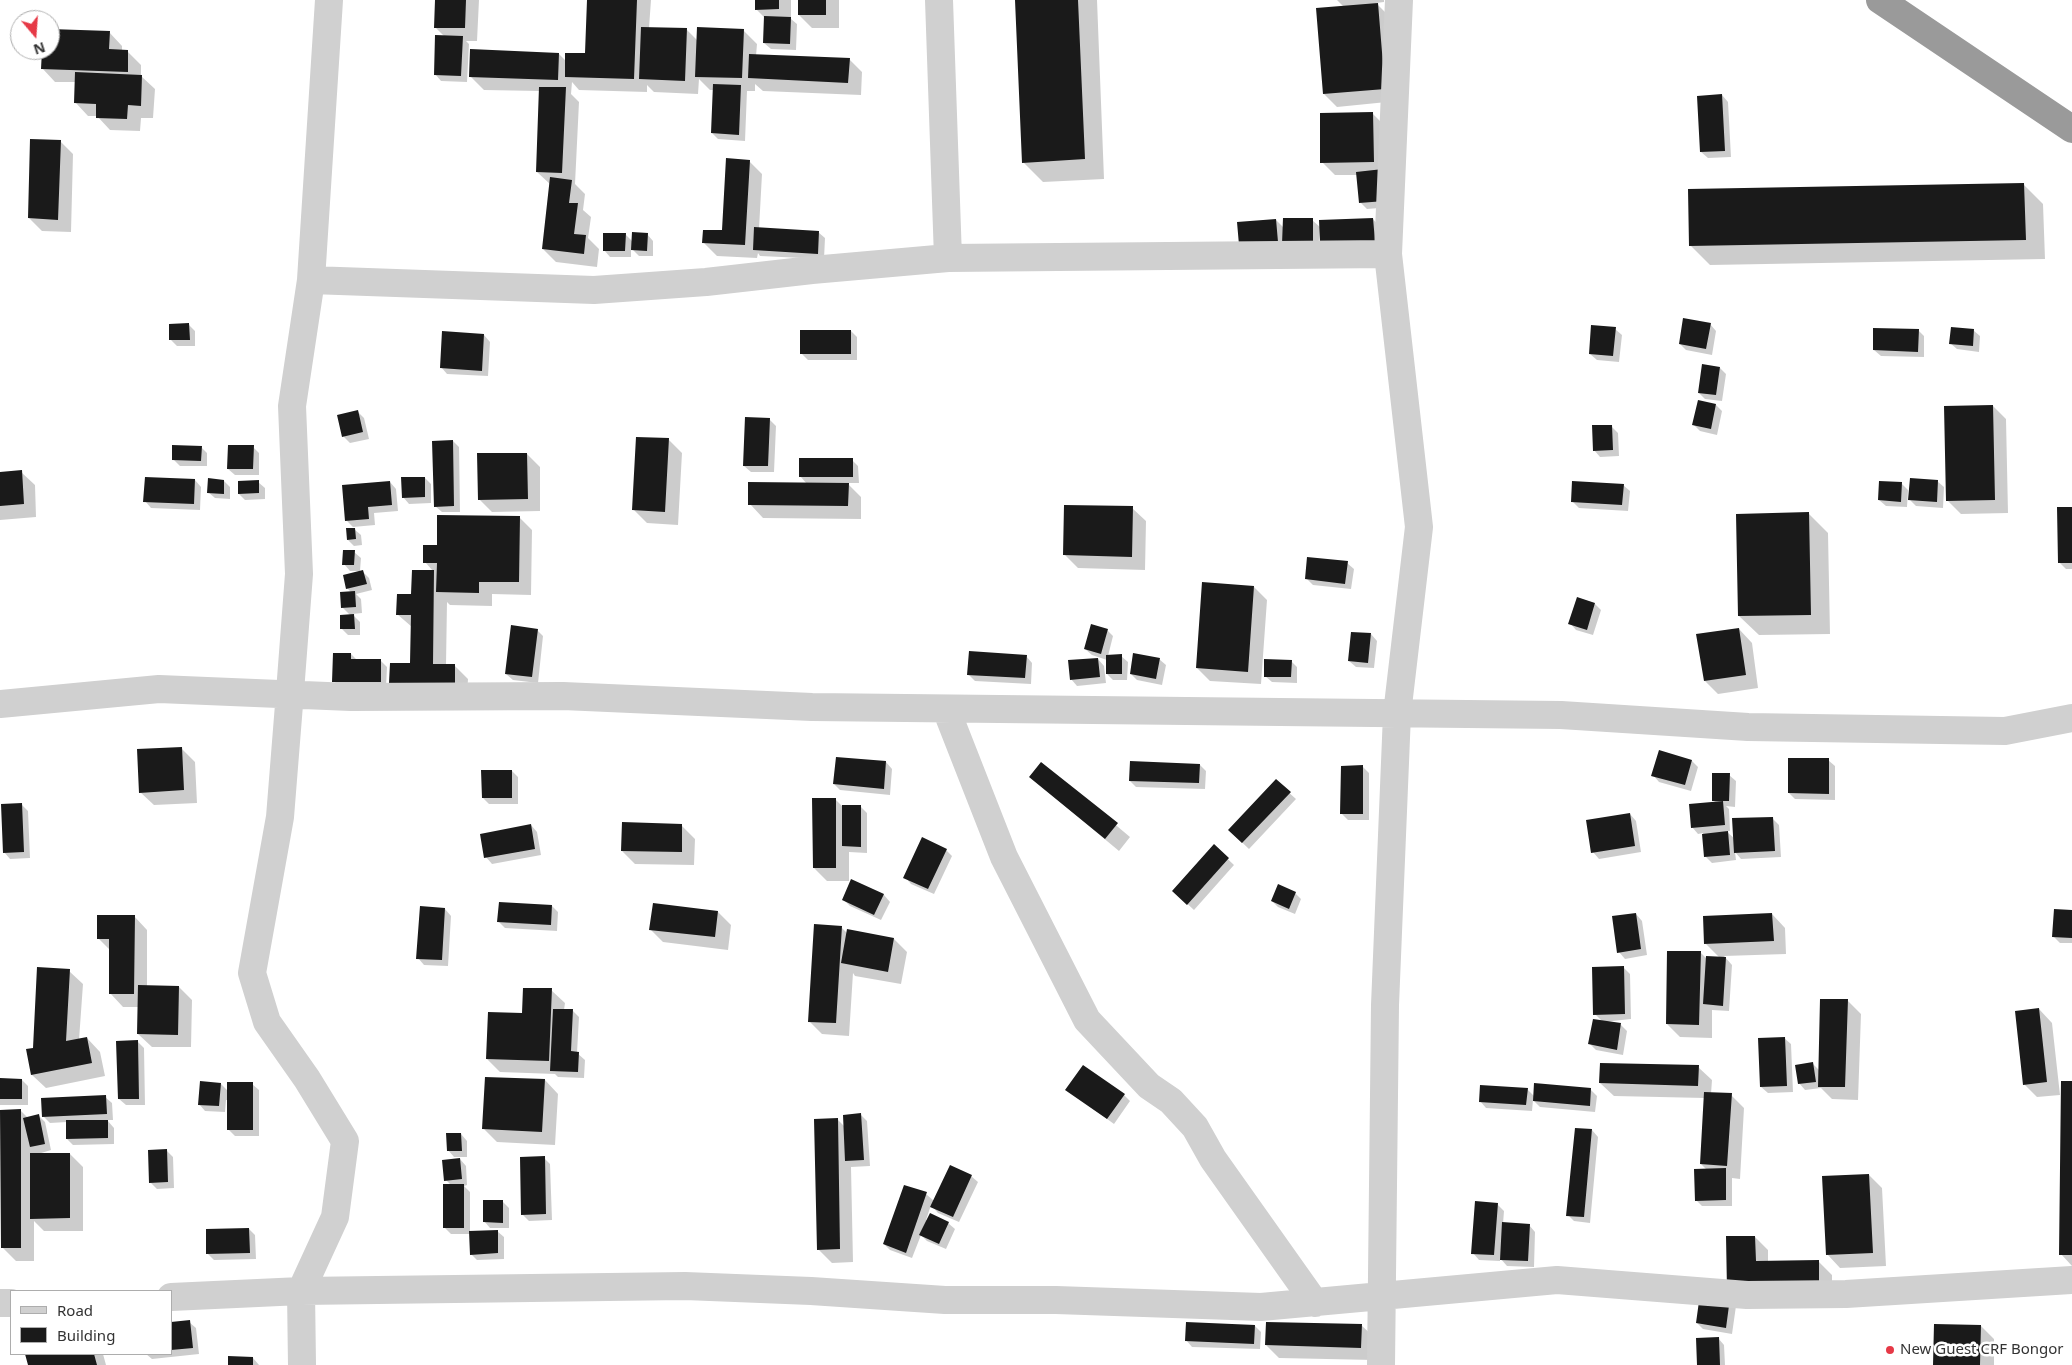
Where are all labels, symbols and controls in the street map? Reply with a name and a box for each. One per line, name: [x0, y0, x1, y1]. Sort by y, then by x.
north arrow: [10, 10, 60, 60]
text: N: [31, 38, 48, 60]
legend: [10, 1290, 172, 1355]
text: Road: [57, 1300, 93, 1320]
text: Building: [57, 1325, 115, 1345]
place label: New Guest CRF Bongor: [1900, 1341, 2063, 1359]
marker: New Guest CRF Bongor: [1884, 1344, 1896, 1356]

